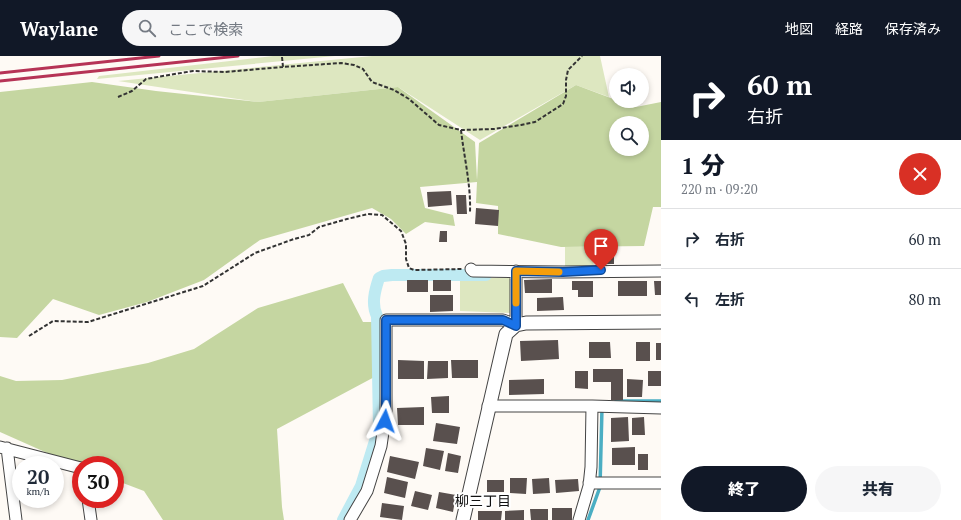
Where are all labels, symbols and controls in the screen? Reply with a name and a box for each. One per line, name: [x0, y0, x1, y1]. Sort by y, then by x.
search box: [122, 10, 402, 46]
text: Waylane: [20, 16, 98, 41]
icon: search: [136, 17, 158, 39]
text: ここで検索: [168, 19, 243, 39]
text: 地図: [785, 19, 813, 38]
text: 経路: [835, 19, 863, 38]
text: 保存済み: [885, 19, 941, 38]
text: 60 m: [747, 66, 812, 103]
map controls: [609, 68, 649, 156]
button: sound: [609, 68, 649, 108]
icon: right: [681, 72, 733, 124]
text: 右折: [747, 104, 783, 128]
button: search: [609, 116, 649, 156]
text: 1 分: [681, 149, 725, 181]
button: close: [899, 153, 941, 195]
text: 220 m · 09:20: [681, 180, 758, 198]
icon: right: [681, 228, 703, 250]
pin: [584, 229, 618, 270]
text: 右折: [715, 229, 745, 249]
text: 60 m: [908, 229, 941, 249]
icon: arrive: [590, 235, 612, 257]
icon: left: [681, 288, 703, 310]
text: 左折: [715, 289, 745, 309]
text: 80 m: [908, 289, 941, 309]
position arrow: [364, 400, 406, 442]
speed limit sign: 30: [72, 456, 124, 508]
text: 20: [27, 463, 49, 490]
button: 終了: [681, 466, 807, 512]
button: 共有: [815, 466, 941, 512]
text: km/h: [26, 485, 50, 498]
district label: 柳三丁目: [455, 491, 511, 510]

